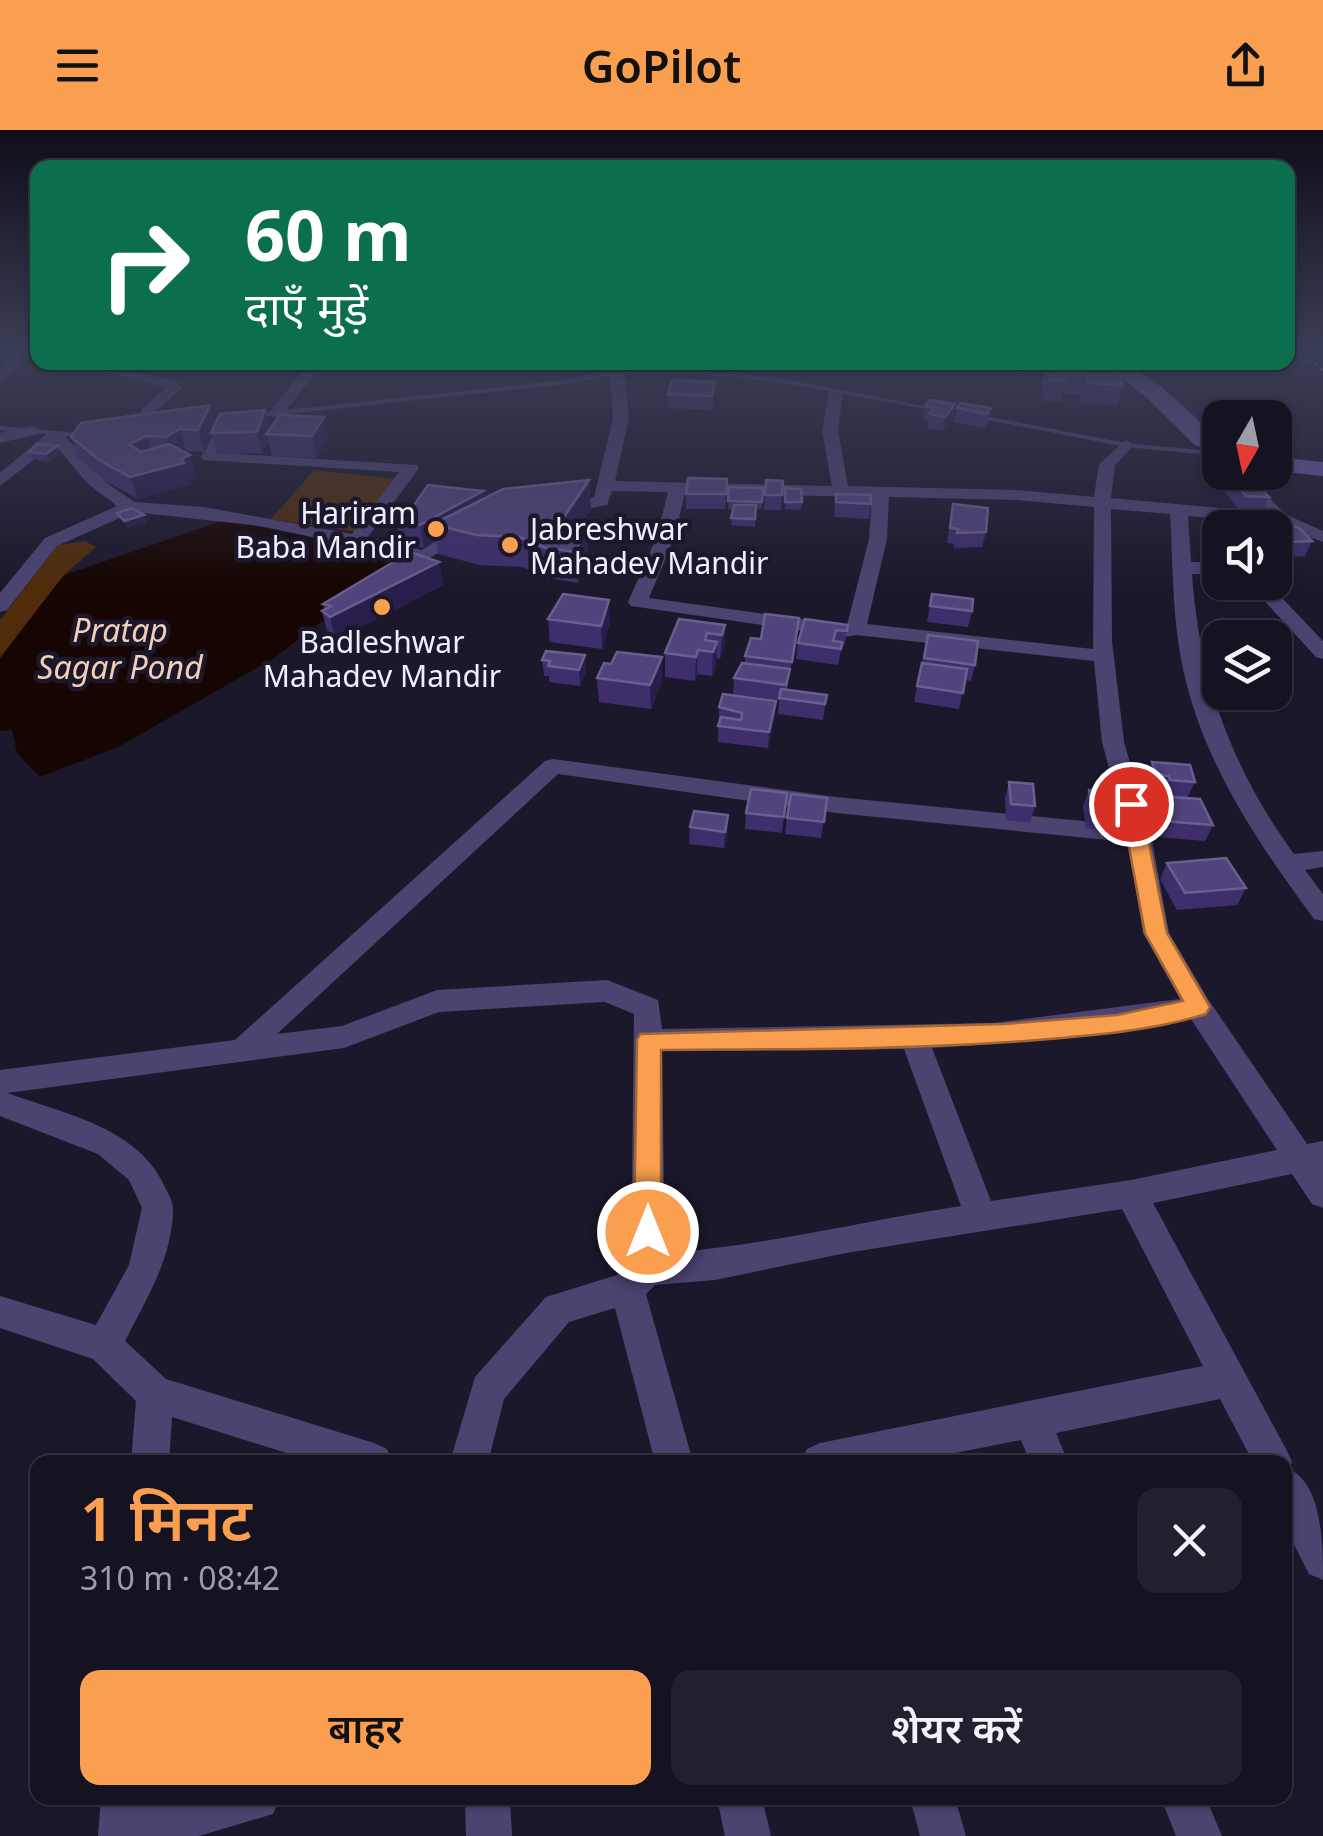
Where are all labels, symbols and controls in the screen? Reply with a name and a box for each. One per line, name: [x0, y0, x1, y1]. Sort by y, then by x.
text: GoPilot: [582, 35, 741, 96]
icon: menu: [50, 38, 105, 93]
icon: share: [1218, 38, 1273, 93]
text: 60 m: [245, 186, 412, 282]
icon: right: [80, 200, 210, 330]
text: दाएँ मुड़ें: [245, 277, 368, 338]
north arrow: [1202, 400, 1292, 490]
map controls: [1202, 400, 1292, 710]
place label: Hariram Baba Mandir: [235, 492, 416, 567]
place label: Jabreshwar Mahadev Mandir: [527, 508, 768, 583]
button: sound: [1202, 510, 1292, 600]
marker: Hariram Baba Mandir: [425, 518, 447, 540]
marker: Jabreshwar Mahadev Mandir: [499, 534, 521, 556]
marker: Badleshwar Mahadev Mandir: [371, 596, 393, 618]
water label: Pratap Sagar Pond: [37, 608, 204, 688]
button: layers: [1202, 620, 1292, 710]
place label: Badleshwar Mahadev Mandir: [263, 621, 501, 696]
pin: [1089, 762, 1174, 847]
icon: arrive: [1104, 777, 1159, 832]
position arrow: [596, 1180, 700, 1284]
text: 1 मिनट: [80, 1477, 252, 1559]
button: close: [1137, 1488, 1242, 1593]
text: 310 m · 08:42: [80, 1556, 280, 1599]
button: बाहर: [80, 1670, 651, 1785]
button: शेयर करें: [671, 1670, 1242, 1785]

